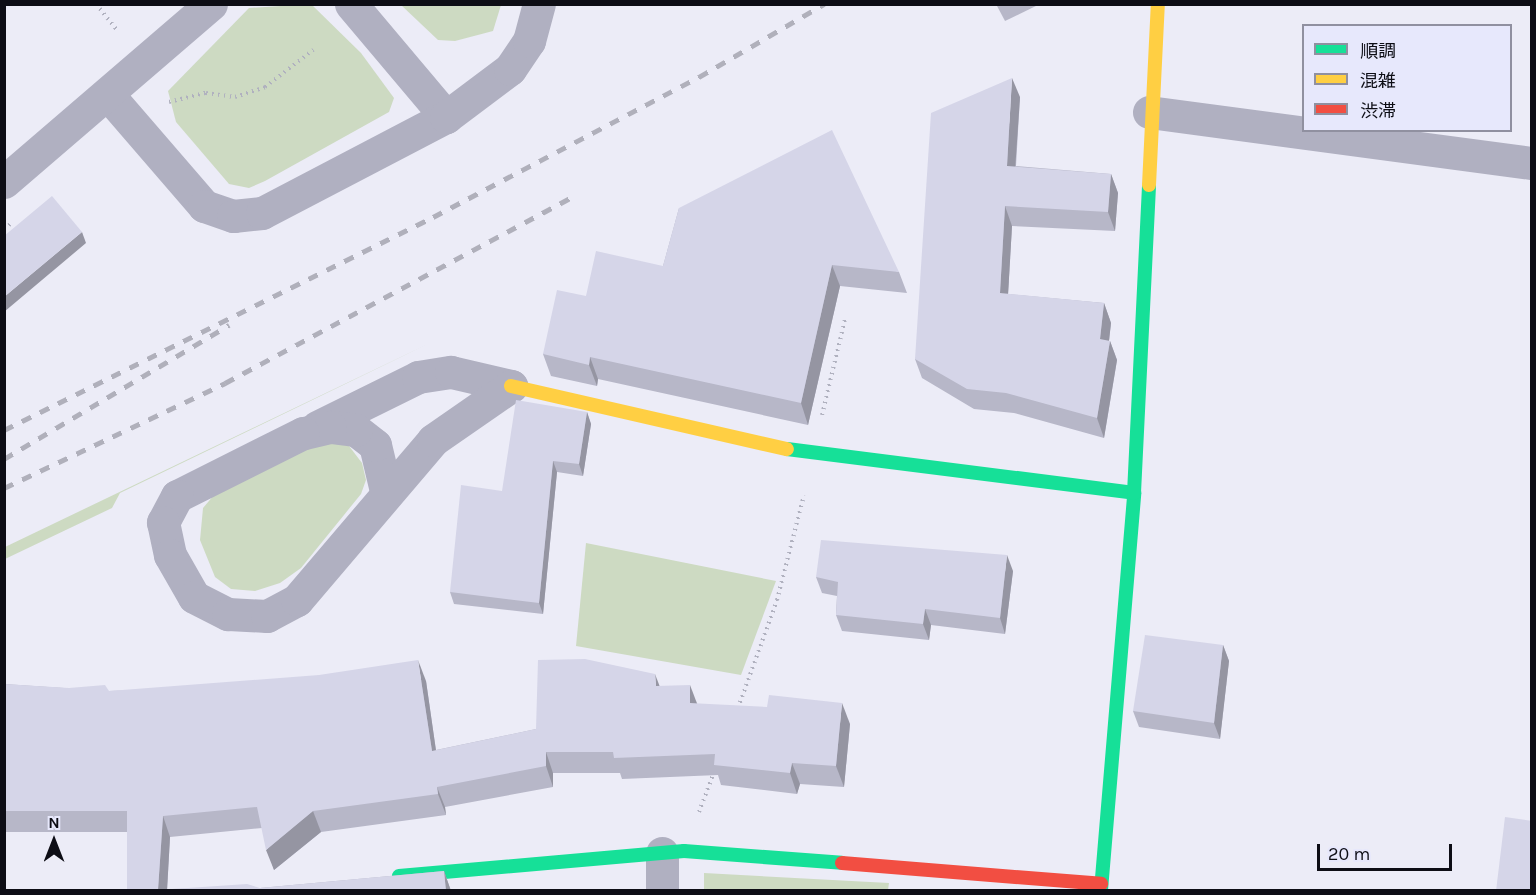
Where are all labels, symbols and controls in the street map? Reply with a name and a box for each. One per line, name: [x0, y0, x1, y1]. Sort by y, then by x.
legend: [1302, 24, 1512, 132]
text: 順調: [1360, 40, 1396, 62]
text: 混雑: [1360, 70, 1396, 92]
text: 渋滞: [1360, 100, 1396, 122]
north arrow: [24, 811, 84, 871]
text: N: [48, 813, 60, 832]
scale bar: [1320, 832, 1455, 870]
text: 20 m: [1328, 843, 1370, 865]

